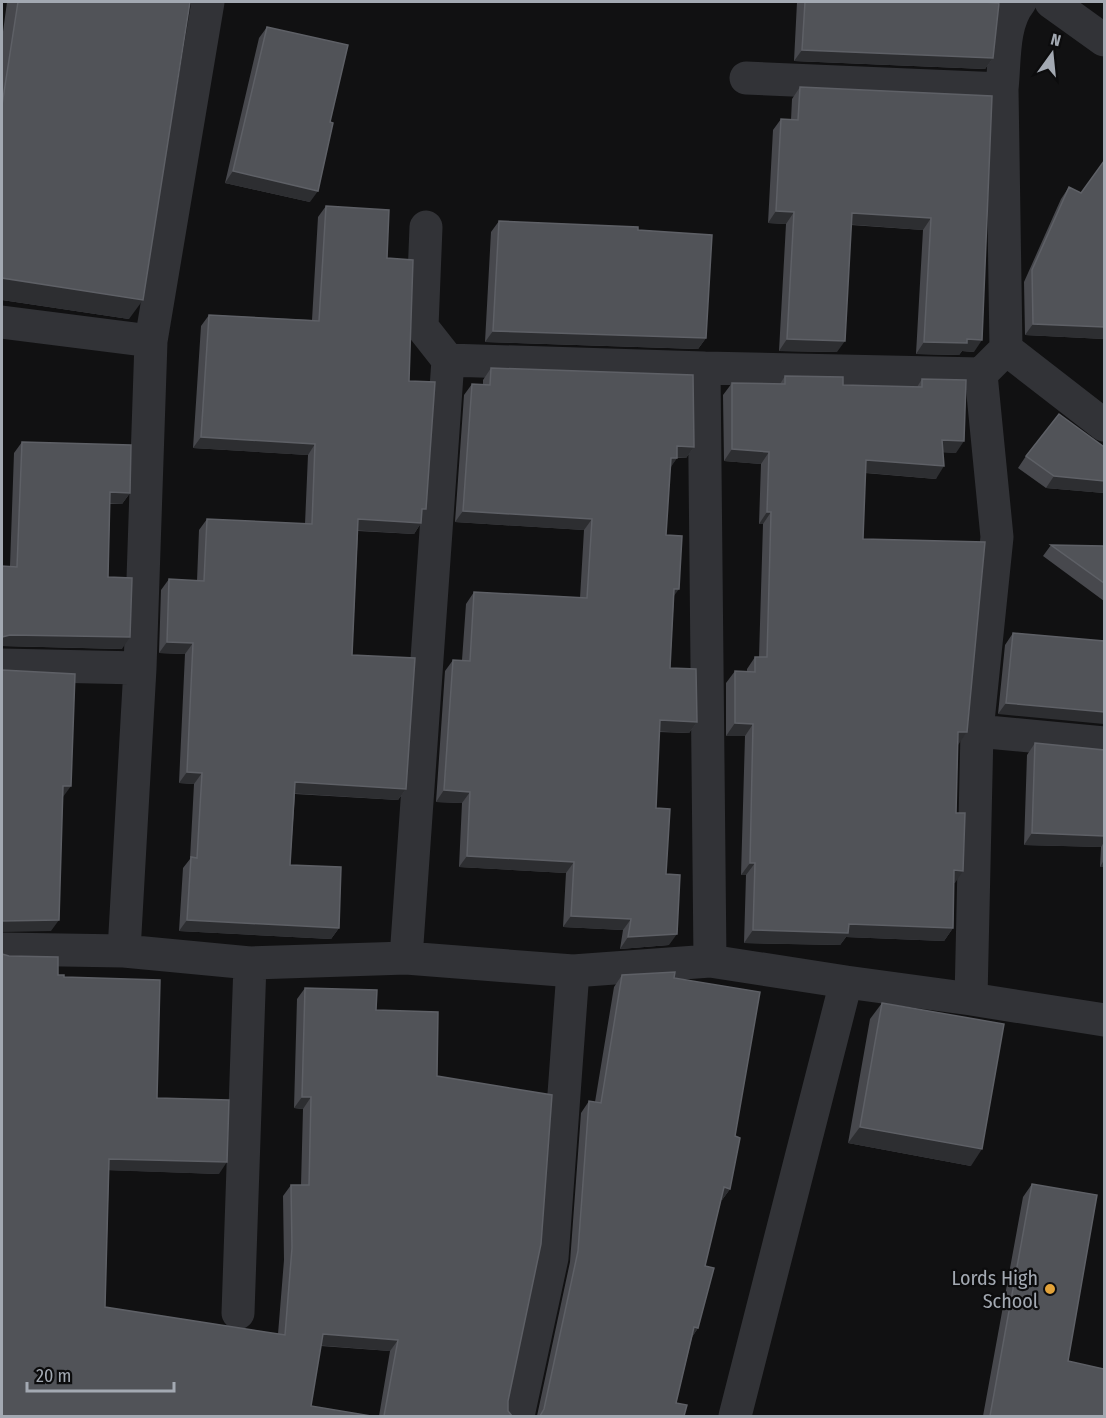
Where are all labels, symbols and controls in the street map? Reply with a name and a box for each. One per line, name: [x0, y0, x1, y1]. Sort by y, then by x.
north arrow: [1022, 24, 1082, 84]
text: N: [1049, 30, 1063, 50]
place label: Lords High School: [952, 1266, 1038, 1313]
marker: Lords High School: [1043, 1282, 1057, 1296]
scale bar: [27, 1355, 174, 1393]
text: 20 m: [36, 1365, 71, 1387]

